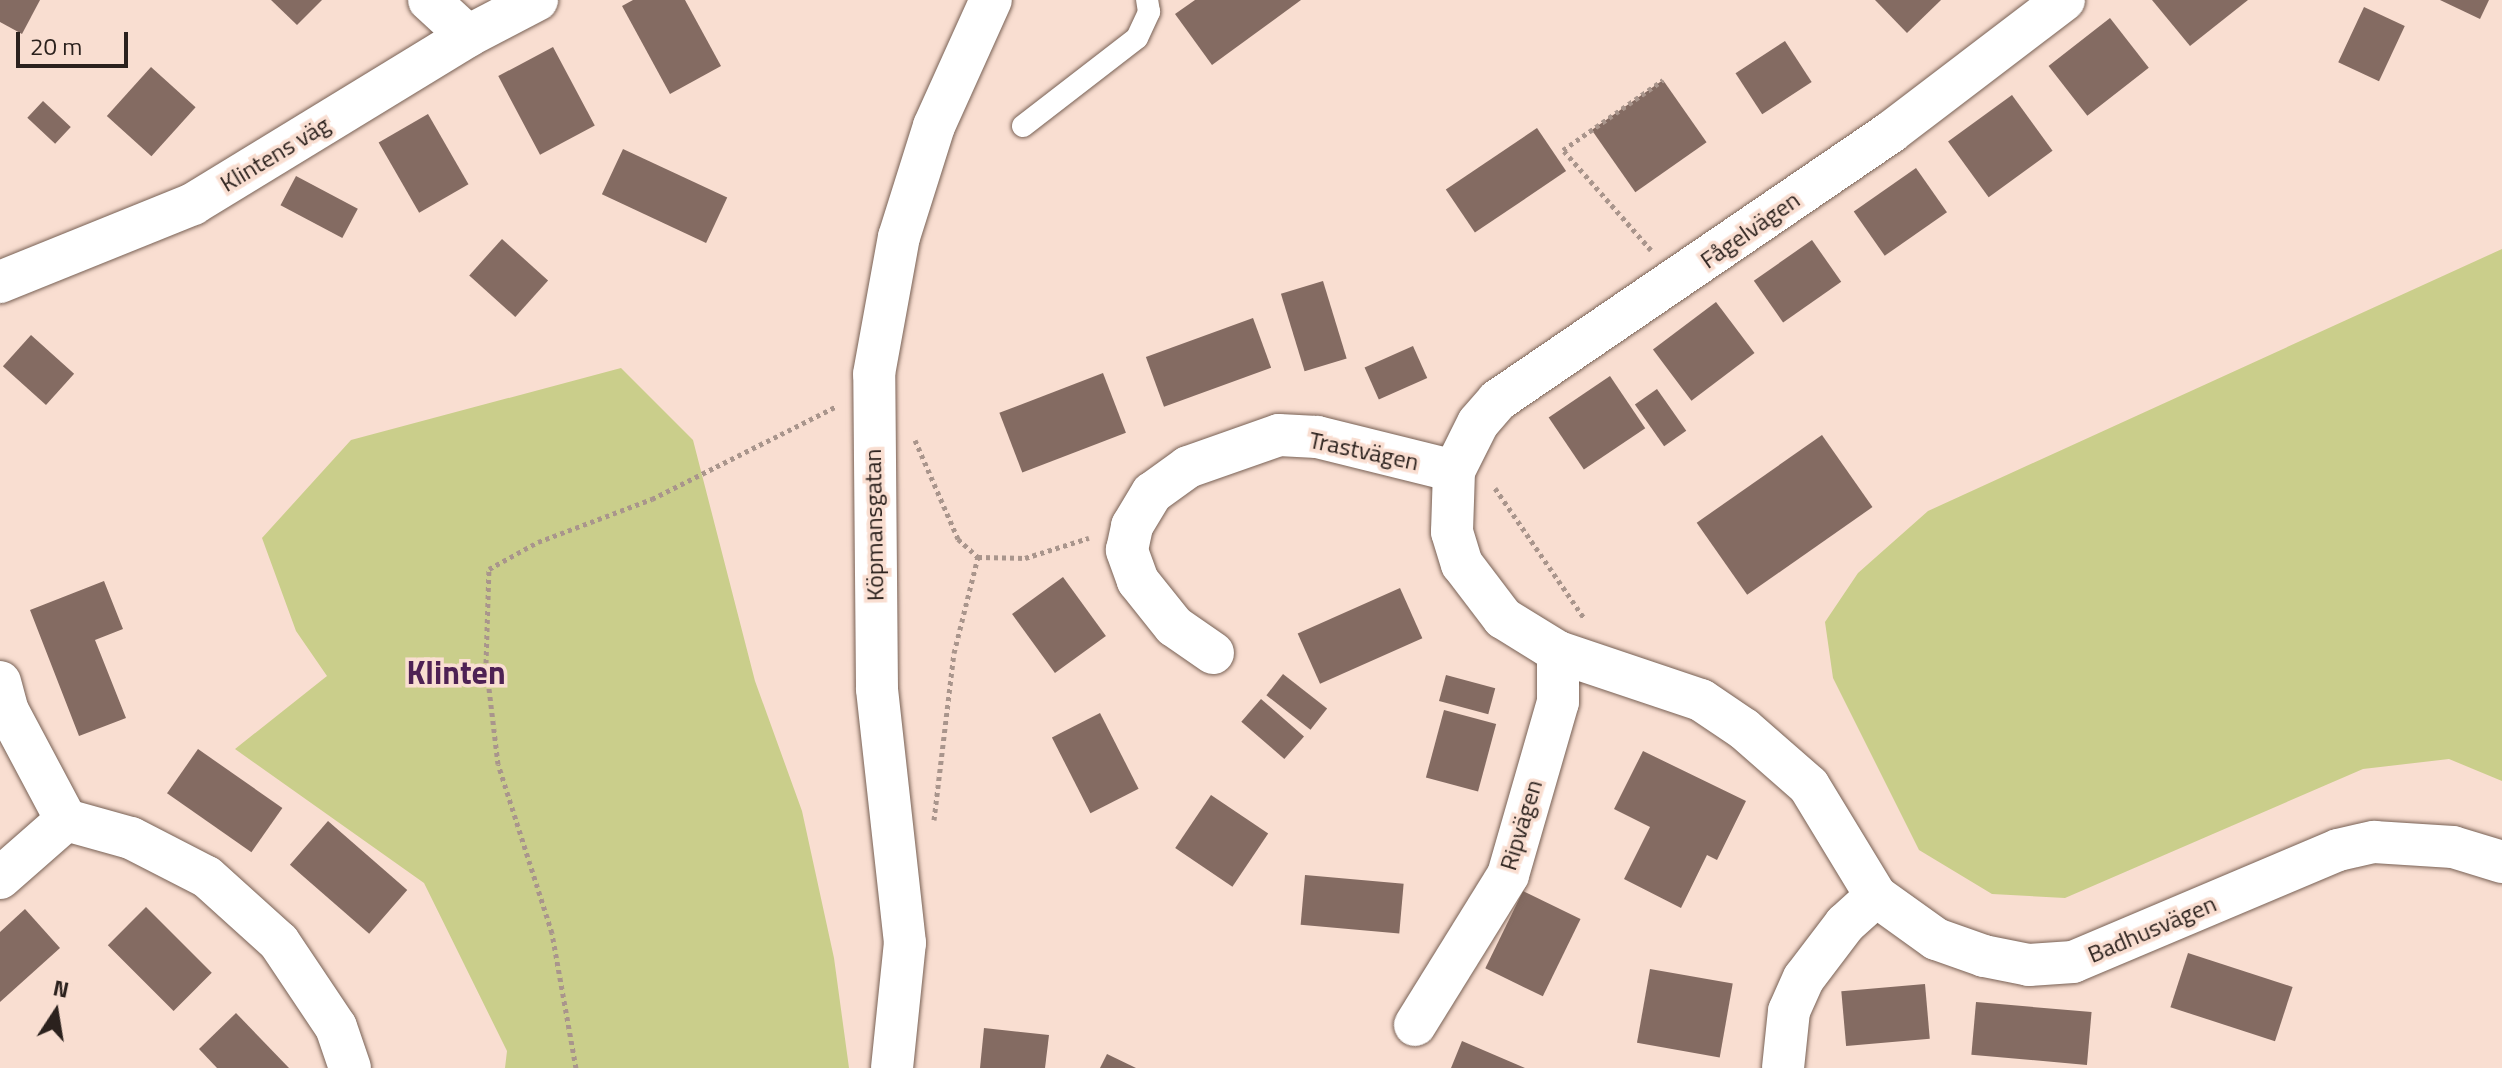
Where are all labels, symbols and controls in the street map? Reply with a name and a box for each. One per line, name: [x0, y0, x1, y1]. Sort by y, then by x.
scale bar: [20, 16, 132, 66]
text: 20 m: [30, 28, 82, 64]
street label: Klintens väg: [215, 110, 335, 198]
street label: Fågelvägen: [1695, 185, 1805, 275]
street label: Trastvägen: [1307, 425, 1421, 477]
street label: Köpmansgatan: [858, 449, 890, 601]
district label: Klinten: [406, 653, 506, 691]
street label: Ripvägen: [1494, 776, 1548, 874]
street label: Badhusvägen: [2083, 889, 2221, 969]
text: N: [50, 970, 72, 1007]
north arrow: [16, 972, 96, 1052]

